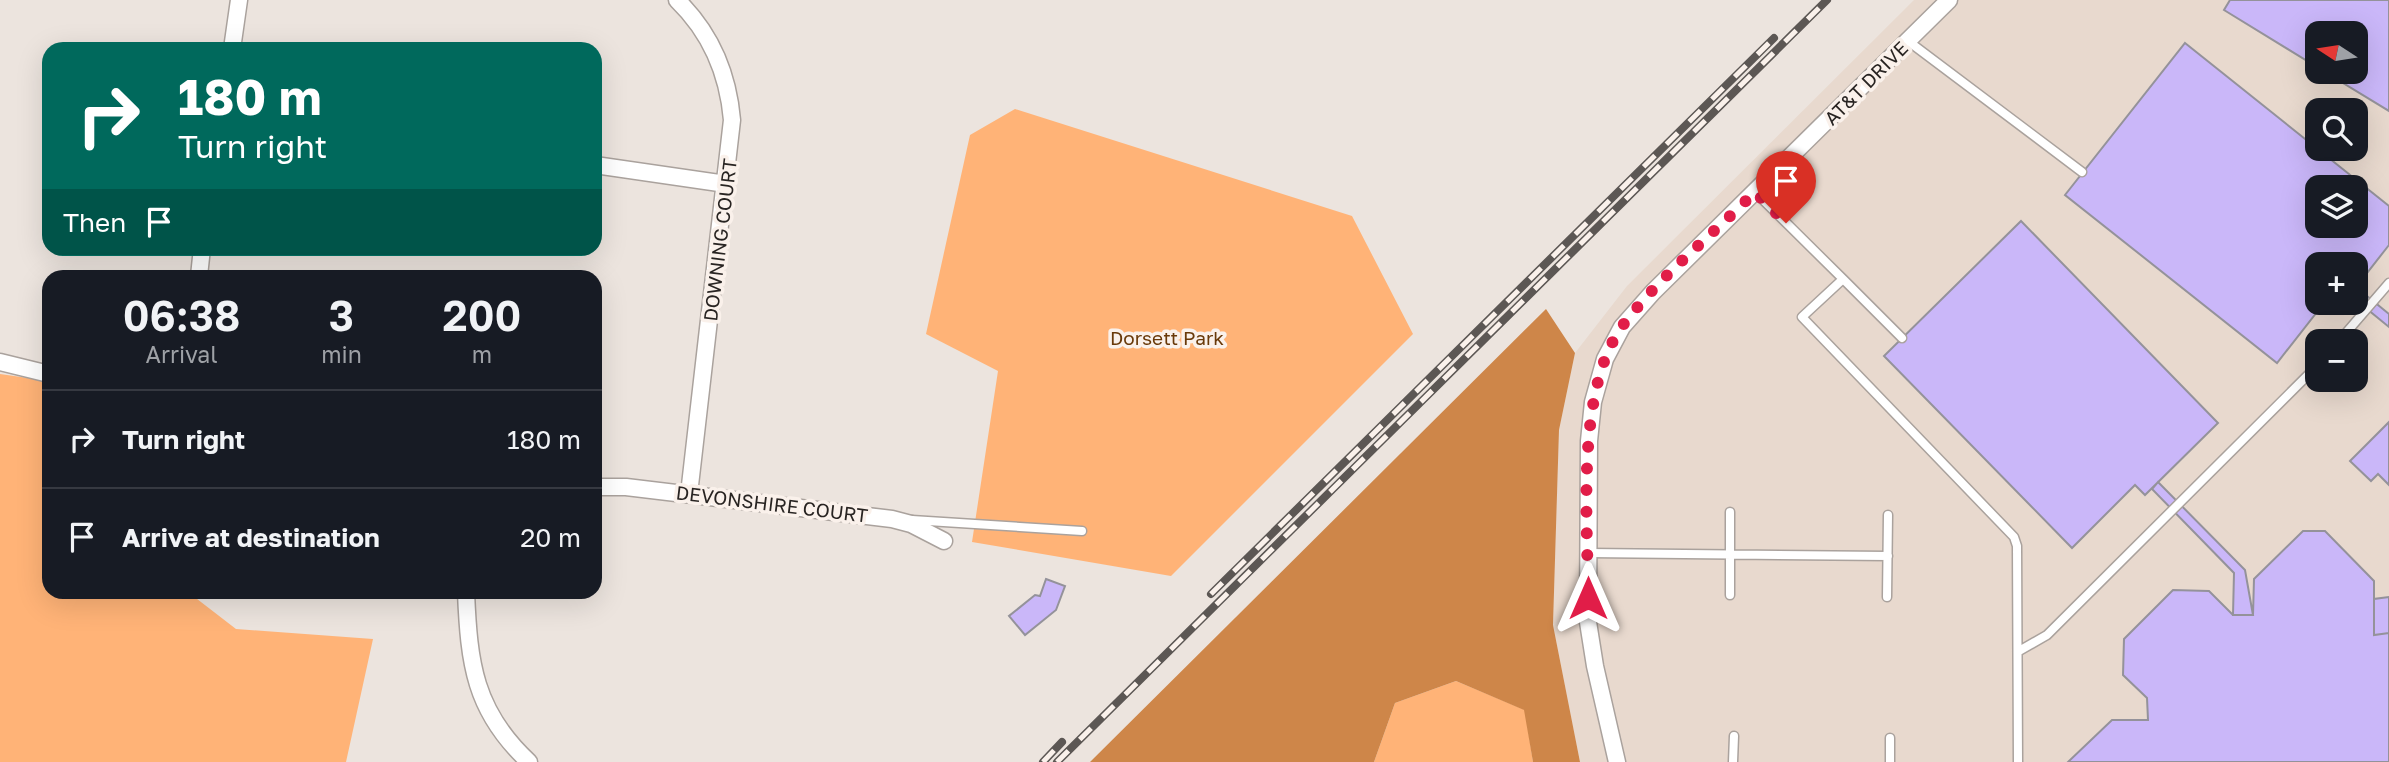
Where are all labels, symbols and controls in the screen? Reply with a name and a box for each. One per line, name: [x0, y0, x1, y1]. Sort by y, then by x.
north arrow: [2305, 21, 2368, 84]
map controls: [2305, 21, 2368, 392]
street label: AT&T DRIVE: [1819, 36, 1912, 129]
text: 180 m: [178, 67, 322, 126]
icon: right: [63, 70, 154, 161]
button: search: [2305, 98, 2368, 161]
text: Turn right: [178, 127, 327, 165]
pin: [1756, 151, 1816, 223]
street label: DOWNING COURT: [698, 157, 741, 323]
icon: arrive: [1767, 162, 1805, 200]
button: layers: [2305, 175, 2368, 238]
icon: arrive: [140, 203, 178, 241]
text: Then: [63, 207, 126, 238]
button: +: [2305, 252, 2368, 315]
text: 06:38: [123, 290, 241, 340]
text: 3: [329, 290, 354, 340]
text: 200: [443, 290, 521, 340]
park label: Dorsett Park: [1110, 326, 1224, 349]
button: −: [2305, 329, 2368, 392]
text: Arrival: [146, 340, 218, 368]
text: min: [321, 340, 362, 368]
text: m: [472, 340, 492, 368]
icon: right: [63, 420, 101, 458]
text: Turn right: [122, 424, 245, 455]
text: 180 m: [507, 424, 581, 455]
street label: DEVONSHIRE COURT: [675, 480, 870, 527]
icon: arrive: [63, 518, 101, 556]
text: Arrive at destination: [122, 522, 380, 553]
text: 20 m: [520, 522, 581, 553]
position arrow: [1551, 561, 1625, 635]

